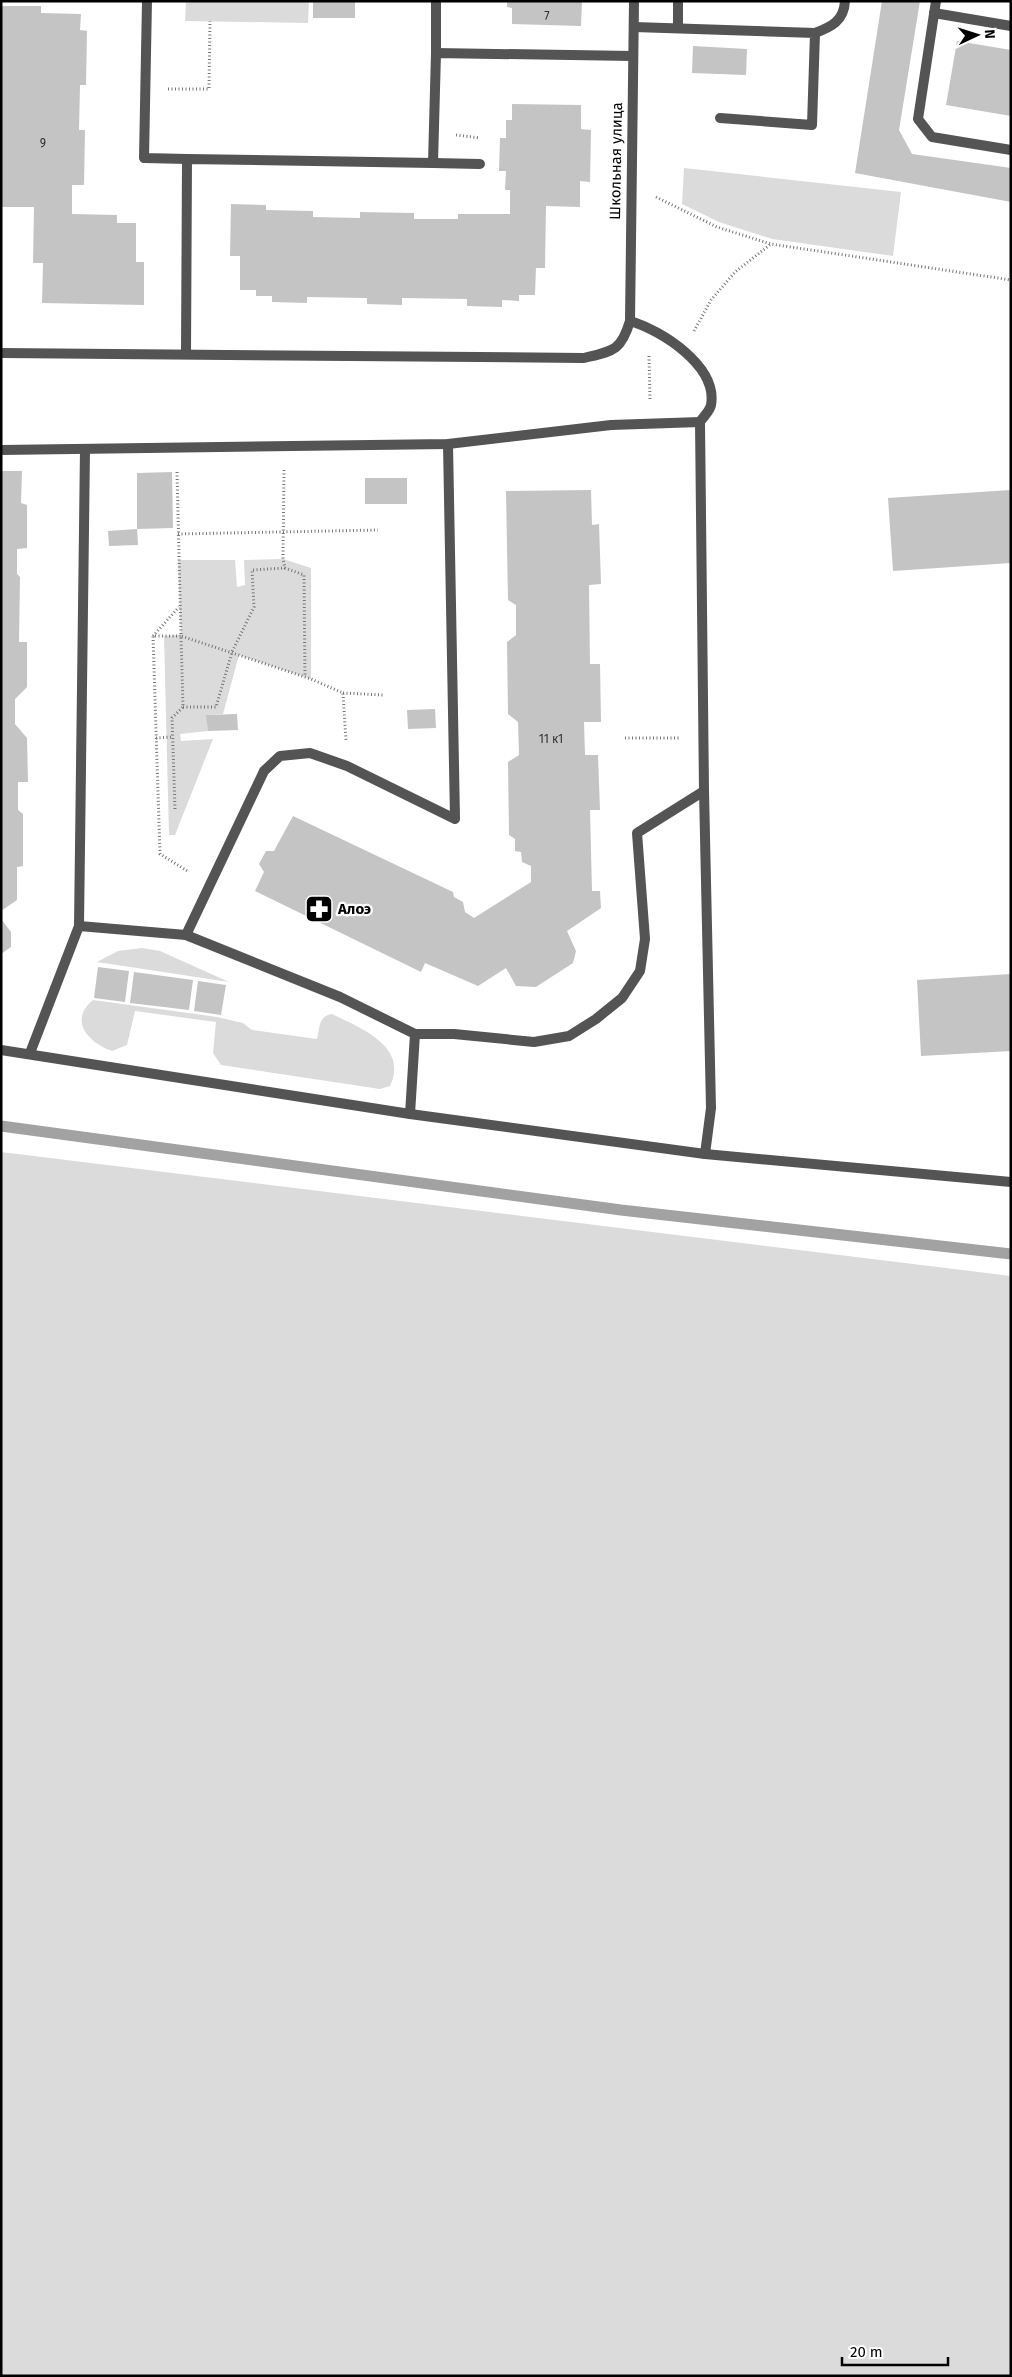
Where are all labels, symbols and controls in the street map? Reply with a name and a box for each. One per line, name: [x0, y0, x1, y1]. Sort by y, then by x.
house number: 7: [544, 9, 550, 23]
north arrow: [952, 10, 1002, 60]
text: N: [981, 29, 998, 39]
street label: Школьная улица: [606, 102, 626, 220]
house number: 9: [40, 136, 46, 150]
house number: 11 к1: [539, 732, 563, 746]
pharmacy icon: Алоэ: [304, 894, 334, 924]
place label: Алоэ: [337, 900, 371, 918]
scale bar: [842, 2334, 948, 2366]
text: 20 m: [850, 2343, 883, 2361]

